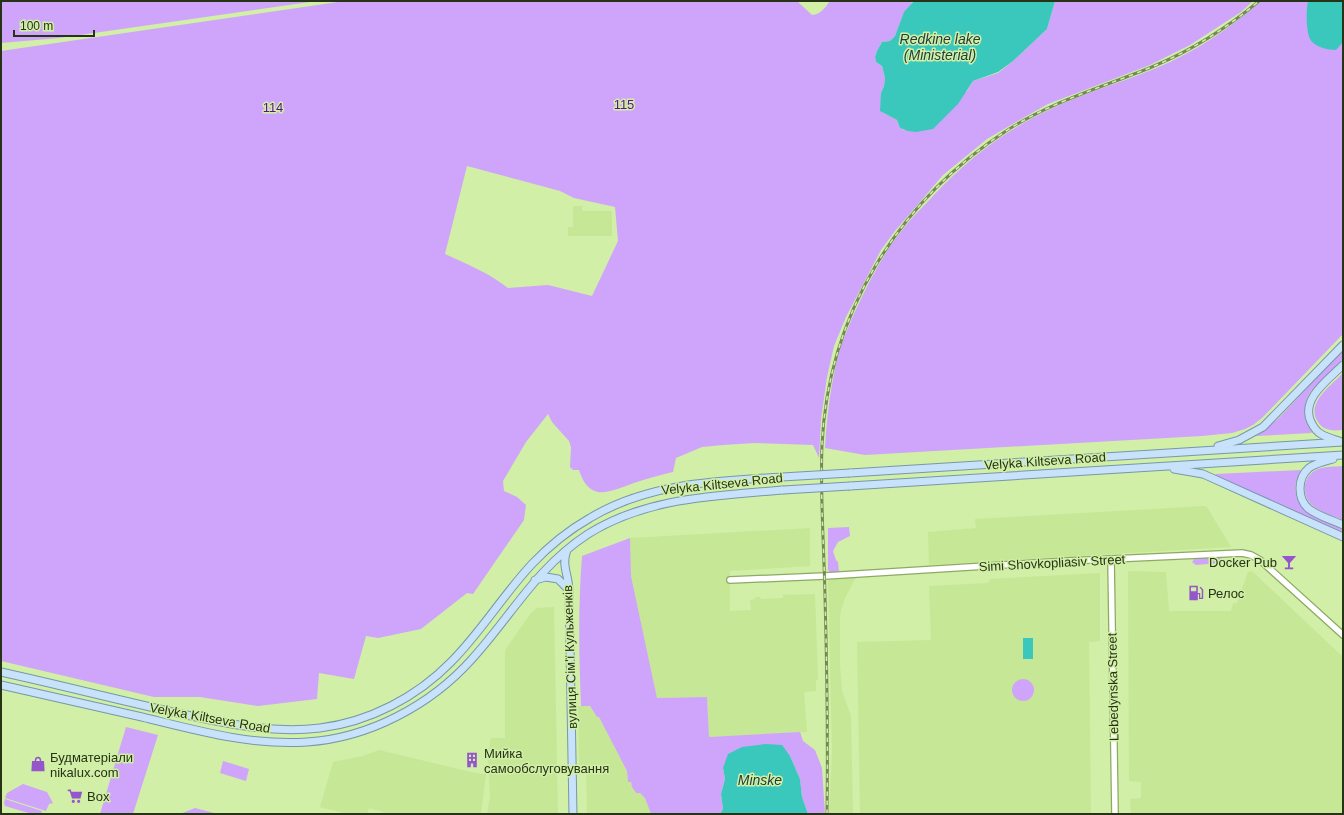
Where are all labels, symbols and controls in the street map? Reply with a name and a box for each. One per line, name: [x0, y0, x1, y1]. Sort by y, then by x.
scale bar: [14, 12, 94, 38]
text: 100 m: [20, 19, 53, 33]
water label: Redkine lake (Ministerial): [900, 31, 981, 63]
park label: 115: [614, 97, 634, 112]
park label: 114: [263, 100, 283, 115]
street label: Velyka Kiltseva Road: [984, 449, 1106, 473]
street label: Velyka Kiltseva Road: [660, 470, 784, 498]
street label: Simi Shovkopliasiv Street: [978, 552, 1126, 574]
bar icon: Docker Pub: [1280, 553, 1298, 571]
place label: Docker Pub: [1209, 555, 1277, 570]
fuel station icon: Релос: [1187, 584, 1205, 602]
street label: вулиця Сімʼї Кульженків: [560, 585, 580, 729]
place label: Релос: [1208, 586, 1245, 601]
street label: Lebedynska Street: [1105, 632, 1121, 741]
street label: Velyka Kiltseva Road: [149, 700, 271, 736]
place label: Мийка самообслуговування: [484, 746, 609, 776]
place label: Будматеріали nikalux.com: [50, 750, 133, 780]
building icon: Мийка самообслуговування: [463, 751, 481, 769]
shop icon: Будматеріали nikalux.com: [29, 755, 47, 773]
water label: Minske: [738, 772, 782, 788]
supermarket icon: Box: [66, 787, 84, 805]
place label: Box: [87, 789, 110, 804]

